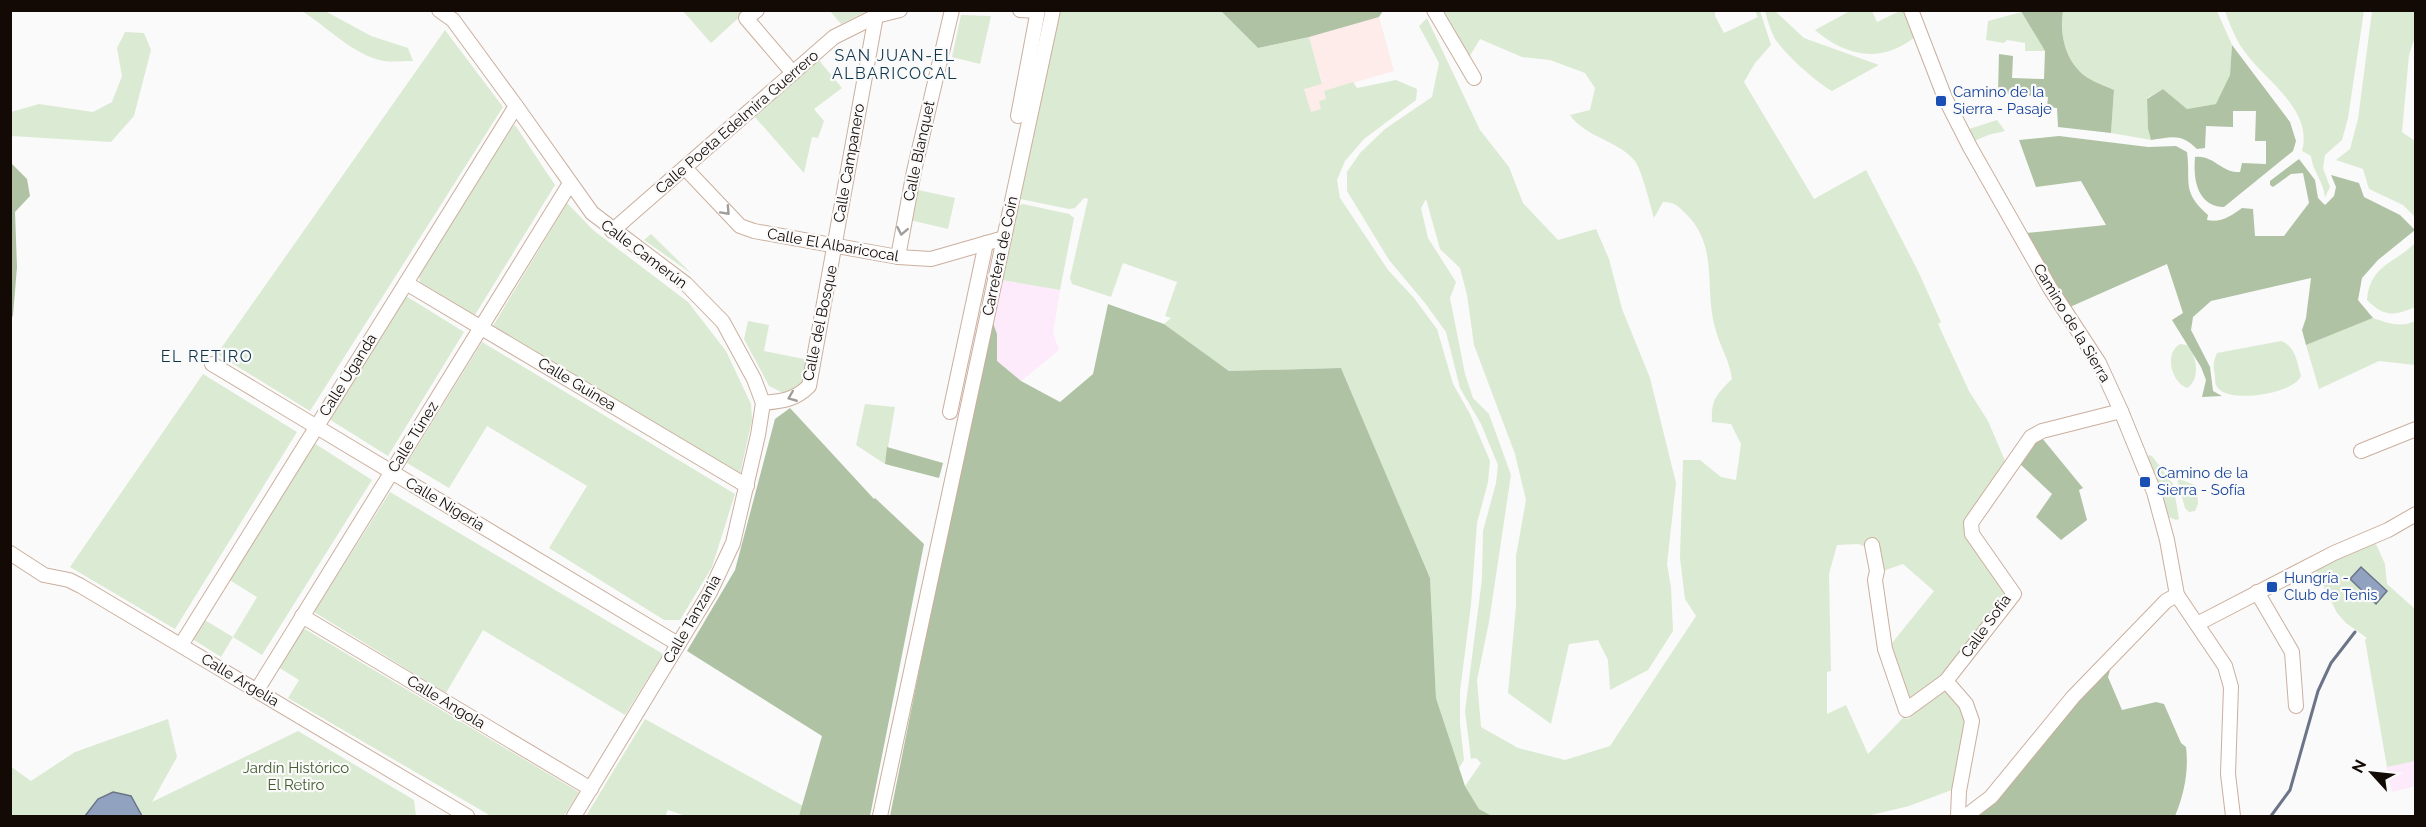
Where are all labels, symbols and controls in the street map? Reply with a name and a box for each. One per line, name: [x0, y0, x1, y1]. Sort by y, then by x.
street label: Calle Poeta Edelmira Guerrero: [652, 46, 822, 198]
district label: SAN JUAN-EL ALBARICOCAL: [832, 46, 958, 83]
place label: Camino de la Sierra - Pasaje: [1953, 83, 2052, 118]
marker: Camino de la Sierra - Pasaje: [1934, 94, 1948, 108]
street label: Calle Blanquet: [900, 99, 938, 203]
street label: Calle Campanero: [830, 102, 868, 224]
street label: Carretera de Coín: [979, 195, 1021, 317]
one-way arrow: [718, 203, 729, 214]
street label: Calle Camerún: [597, 216, 691, 292]
street label: Calle El Albaricocal: [766, 225, 901, 266]
one-way arrow: [896, 226, 909, 236]
street label: Camino de la Sierra: [2030, 261, 2114, 385]
street label: Calle del Bosque: [799, 263, 841, 383]
street label: Calle Uganda: [315, 330, 381, 420]
district label: EL RETIRO: [161, 347, 253, 366]
street label: Calle Guinea: [535, 354, 619, 414]
one-way arrow: [788, 390, 799, 402]
street label: Calle Túnez: [384, 398, 442, 476]
place label: Camino de la Sierra - Sofía: [2157, 464, 2248, 499]
street label: Calle Nigeria: [402, 473, 488, 535]
marker: Camino de la Sierra - Sofía: [2138, 475, 2152, 489]
place label: Hungría - Club de Tenis: [2284, 569, 2377, 604]
street label: Calle Tanzania: [659, 572, 725, 666]
marker: Hungría - Club de Tenis: [2265, 580, 2279, 594]
street label: Calle Sofía: [1957, 591, 2015, 661]
street label: Calle Argelia: [198, 650, 282, 710]
street label: Calle Angola: [404, 672, 488, 732]
north arrow: [2342, 743, 2402, 803]
text: N: [2348, 757, 2370, 776]
park label: Jardín Histórico El Retiro: [243, 759, 349, 794]

